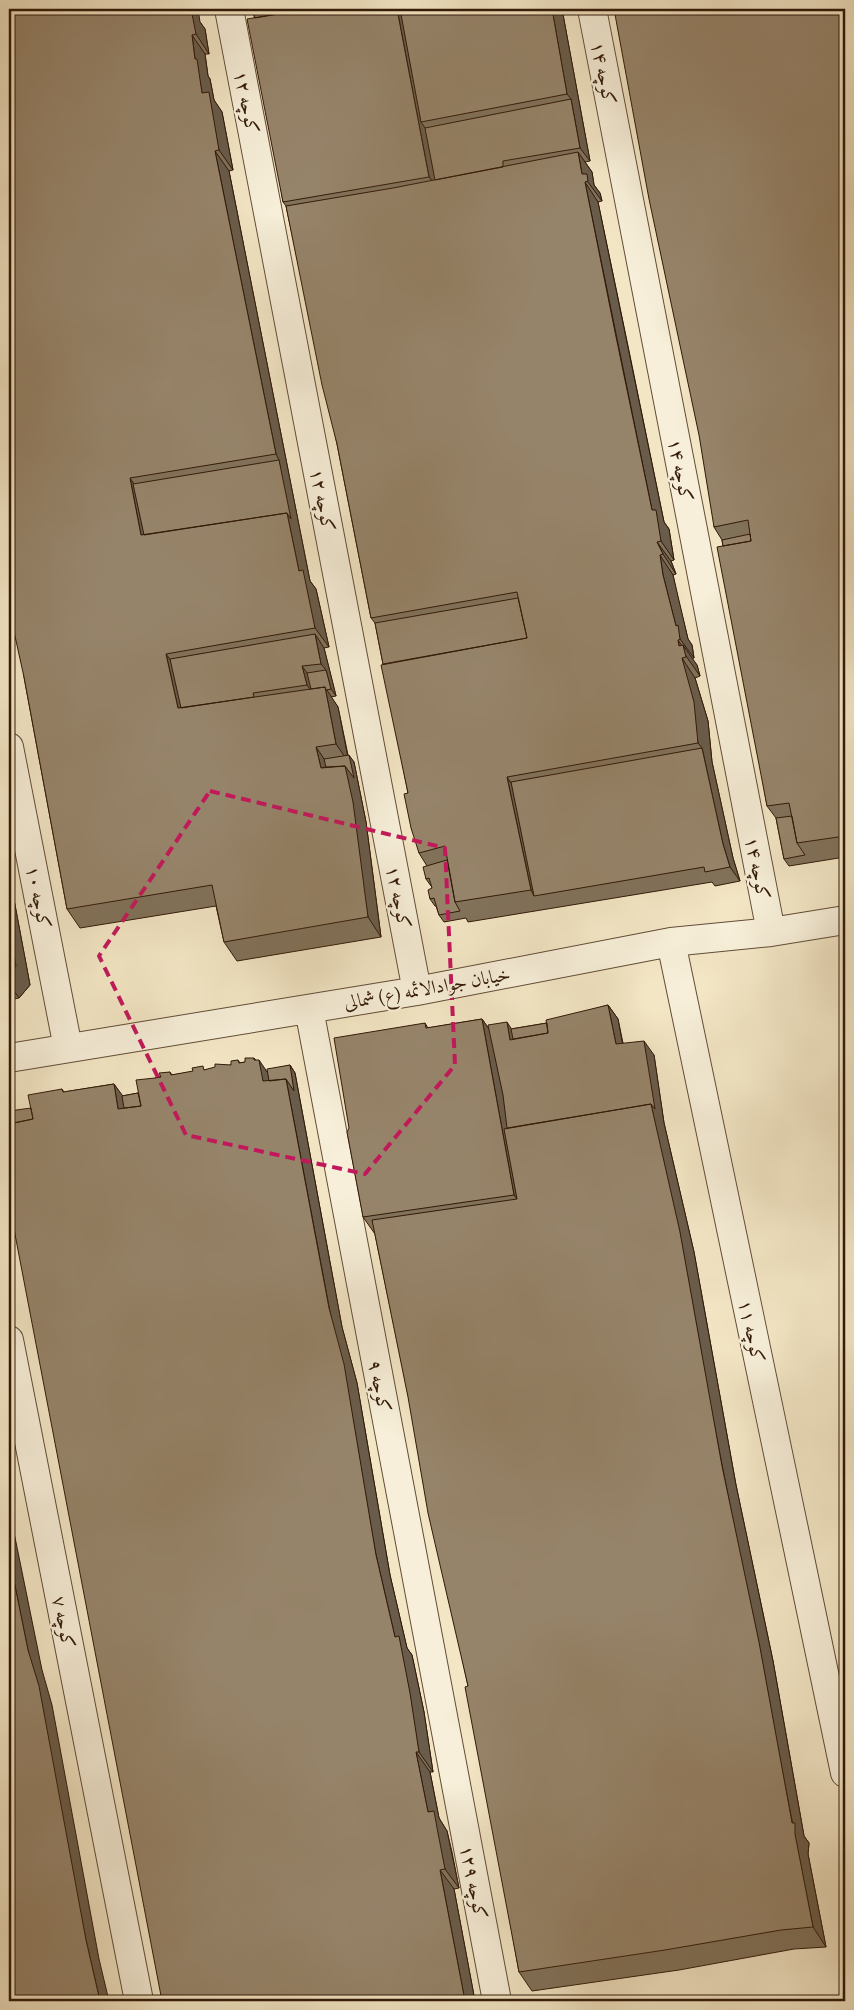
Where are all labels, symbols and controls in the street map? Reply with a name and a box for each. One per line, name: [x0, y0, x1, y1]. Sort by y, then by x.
street label: کوچه ۱۴: [585, 39, 622, 107]
street label: کوچه ۱۲: [228, 68, 265, 136]
street label: کوچه ۱۴: [662, 436, 699, 504]
street label: کوچه ۱۲: [304, 466, 341, 534]
street label: کوچه ۱۴: [739, 834, 776, 902]
street label: کوچه ۱۰: [20, 863, 57, 931]
street label: کوچه ۱۲: [380, 863, 417, 931]
street label: خیابان جوادالائمه (ع) شمالی: [342, 961, 513, 1018]
street label: کوچه ۱۱: [732, 1297, 771, 1365]
street label: کوچه ۹: [362, 1358, 397, 1414]
street label: کوچه ۷: [46, 1594, 81, 1650]
street label: کوچه ۱۲۹: [454, 1843, 493, 1921]

